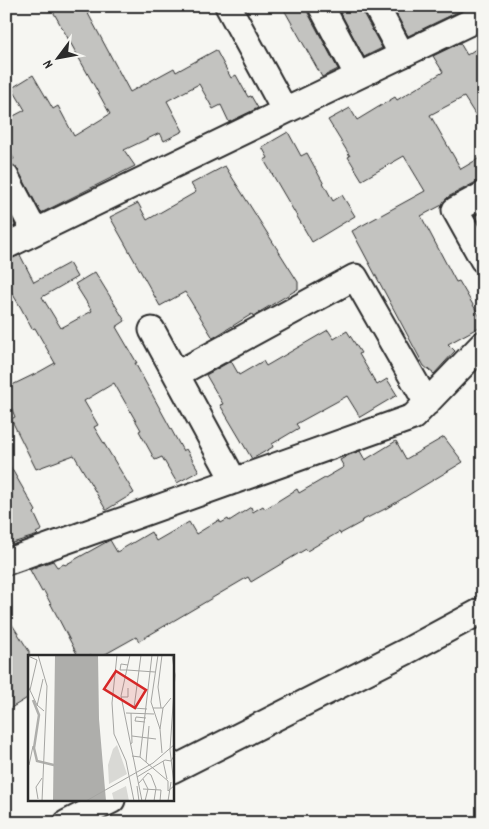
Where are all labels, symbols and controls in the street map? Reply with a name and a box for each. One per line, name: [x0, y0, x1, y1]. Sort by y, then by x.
north arrow: [32, 32, 82, 82]
text: N: [38, 56, 59, 72]
inset map: [28, 655, 174, 802]

